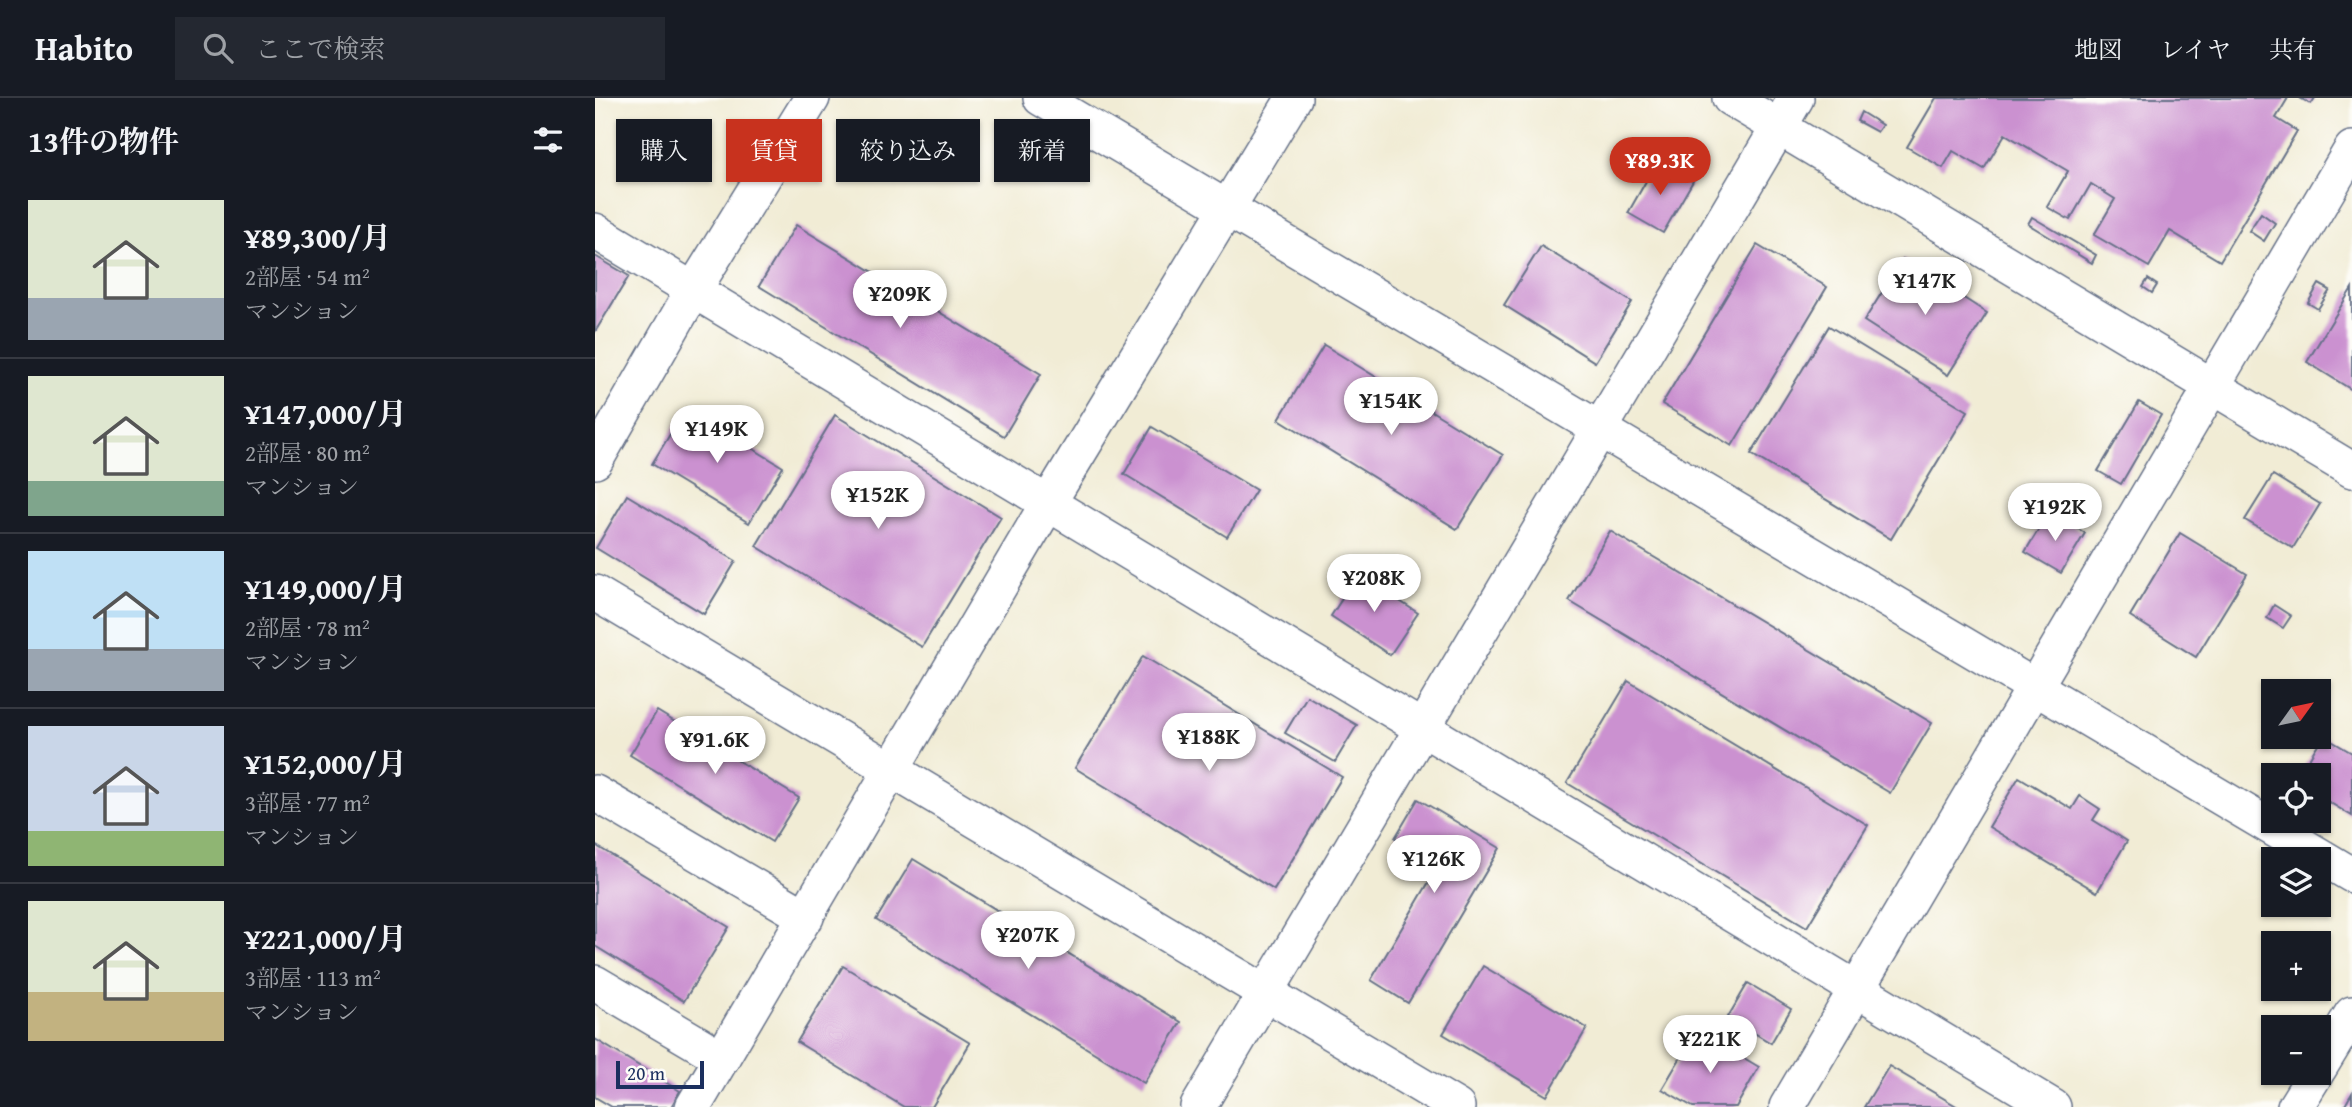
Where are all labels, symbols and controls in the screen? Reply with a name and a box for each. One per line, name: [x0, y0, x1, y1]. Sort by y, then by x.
search box: [175, 17, 665, 80]
text: Habito: [35, 24, 133, 72]
icon: search: [199, 29, 237, 67]
text: ここで検索: [255, 29, 385, 68]
text: 地図: [2074, 32, 2122, 67]
text: レイヤ: [2160, 32, 2231, 67]
text: 共有: [2269, 32, 2317, 67]
text: 13件の物件: [28, 119, 179, 163]
chip: 購入: [616, 119, 712, 182]
chip: 賃貸: [726, 119, 822, 182]
chip: 絞り込み: [836, 119, 980, 182]
chip: 新着: [994, 119, 1090, 182]
icon: filters: [529, 121, 567, 159]
pin: ¥89.3K: [1603, 138, 1717, 197]
text: ¥89.3K: [1626, 143, 1694, 176]
text: ¥89,300/月: [245, 215, 391, 259]
icon: home: [84, 228, 168, 312]
pin: ¥147K: [1876, 258, 1974, 317]
text: 2部屋 · 54 m²: [245, 260, 370, 293]
text: ¥147K: [1894, 263, 1956, 296]
pin: ¥209K: [851, 271, 949, 330]
text: ¥209K: [869, 276, 931, 309]
text: マンション: [245, 294, 359, 327]
pin: ¥154K: [1342, 378, 1440, 437]
text: ¥154K: [1360, 383, 1422, 416]
text: ¥147,000/月: [245, 391, 407, 435]
icon: home: [84, 404, 168, 488]
pin: ¥149K: [668, 406, 766, 465]
text: ¥149K: [686, 411, 748, 444]
text: 2部屋 · 80 m²: [245, 436, 370, 469]
text: マンション: [245, 470, 359, 503]
pin: ¥152K: [829, 472, 927, 531]
text: ¥152K: [847, 477, 909, 510]
pin: ¥192K: [2006, 484, 2104, 543]
text: ¥192K: [2024, 489, 2086, 522]
pin: ¥208K: [1325, 554, 1423, 614]
text: ¥208K: [1343, 560, 1405, 593]
text: ¥149,000/月: [245, 566, 407, 610]
icon: home: [84, 579, 168, 663]
text: 2部屋 · 78 m²: [245, 611, 370, 644]
text: マンション: [245, 645, 359, 678]
north arrow: [2261, 679, 2331, 749]
map controls: [2261, 679, 2331, 1085]
pin: ¥188K: [1160, 714, 1258, 773]
pin: ¥91.6K: [658, 716, 772, 776]
text: ¥188K: [1178, 719, 1240, 752]
text: ¥91.6K: [681, 722, 749, 755]
text: ¥152,000/月: [245, 741, 407, 785]
icon: home: [84, 754, 168, 838]
button: locate: [2261, 763, 2331, 833]
text: 3部屋 · 77 m²: [245, 786, 370, 819]
text: マンション: [245, 820, 359, 853]
pin: ¥126K: [1385, 836, 1483, 895]
text: ¥126K: [1403, 841, 1465, 874]
button: layers: [2261, 847, 2331, 917]
pin: ¥207K: [979, 912, 1077, 971]
text: ¥221,000/月: [245, 916, 407, 960]
text: ¥207K: [997, 917, 1059, 950]
icon: home: [84, 929, 168, 1013]
button: +: [2261, 931, 2331, 1001]
text: 3部屋 · 113 m²: [245, 961, 381, 994]
text: マンション: [245, 995, 359, 1028]
button: −: [2261, 1015, 2331, 1085]
pin: ¥221K: [1661, 1016, 1759, 1075]
text: ¥221K: [1679, 1021, 1741, 1054]
scale bar: [616, 1058, 703, 1090]
text: 20 m: [627, 1059, 665, 1087]

